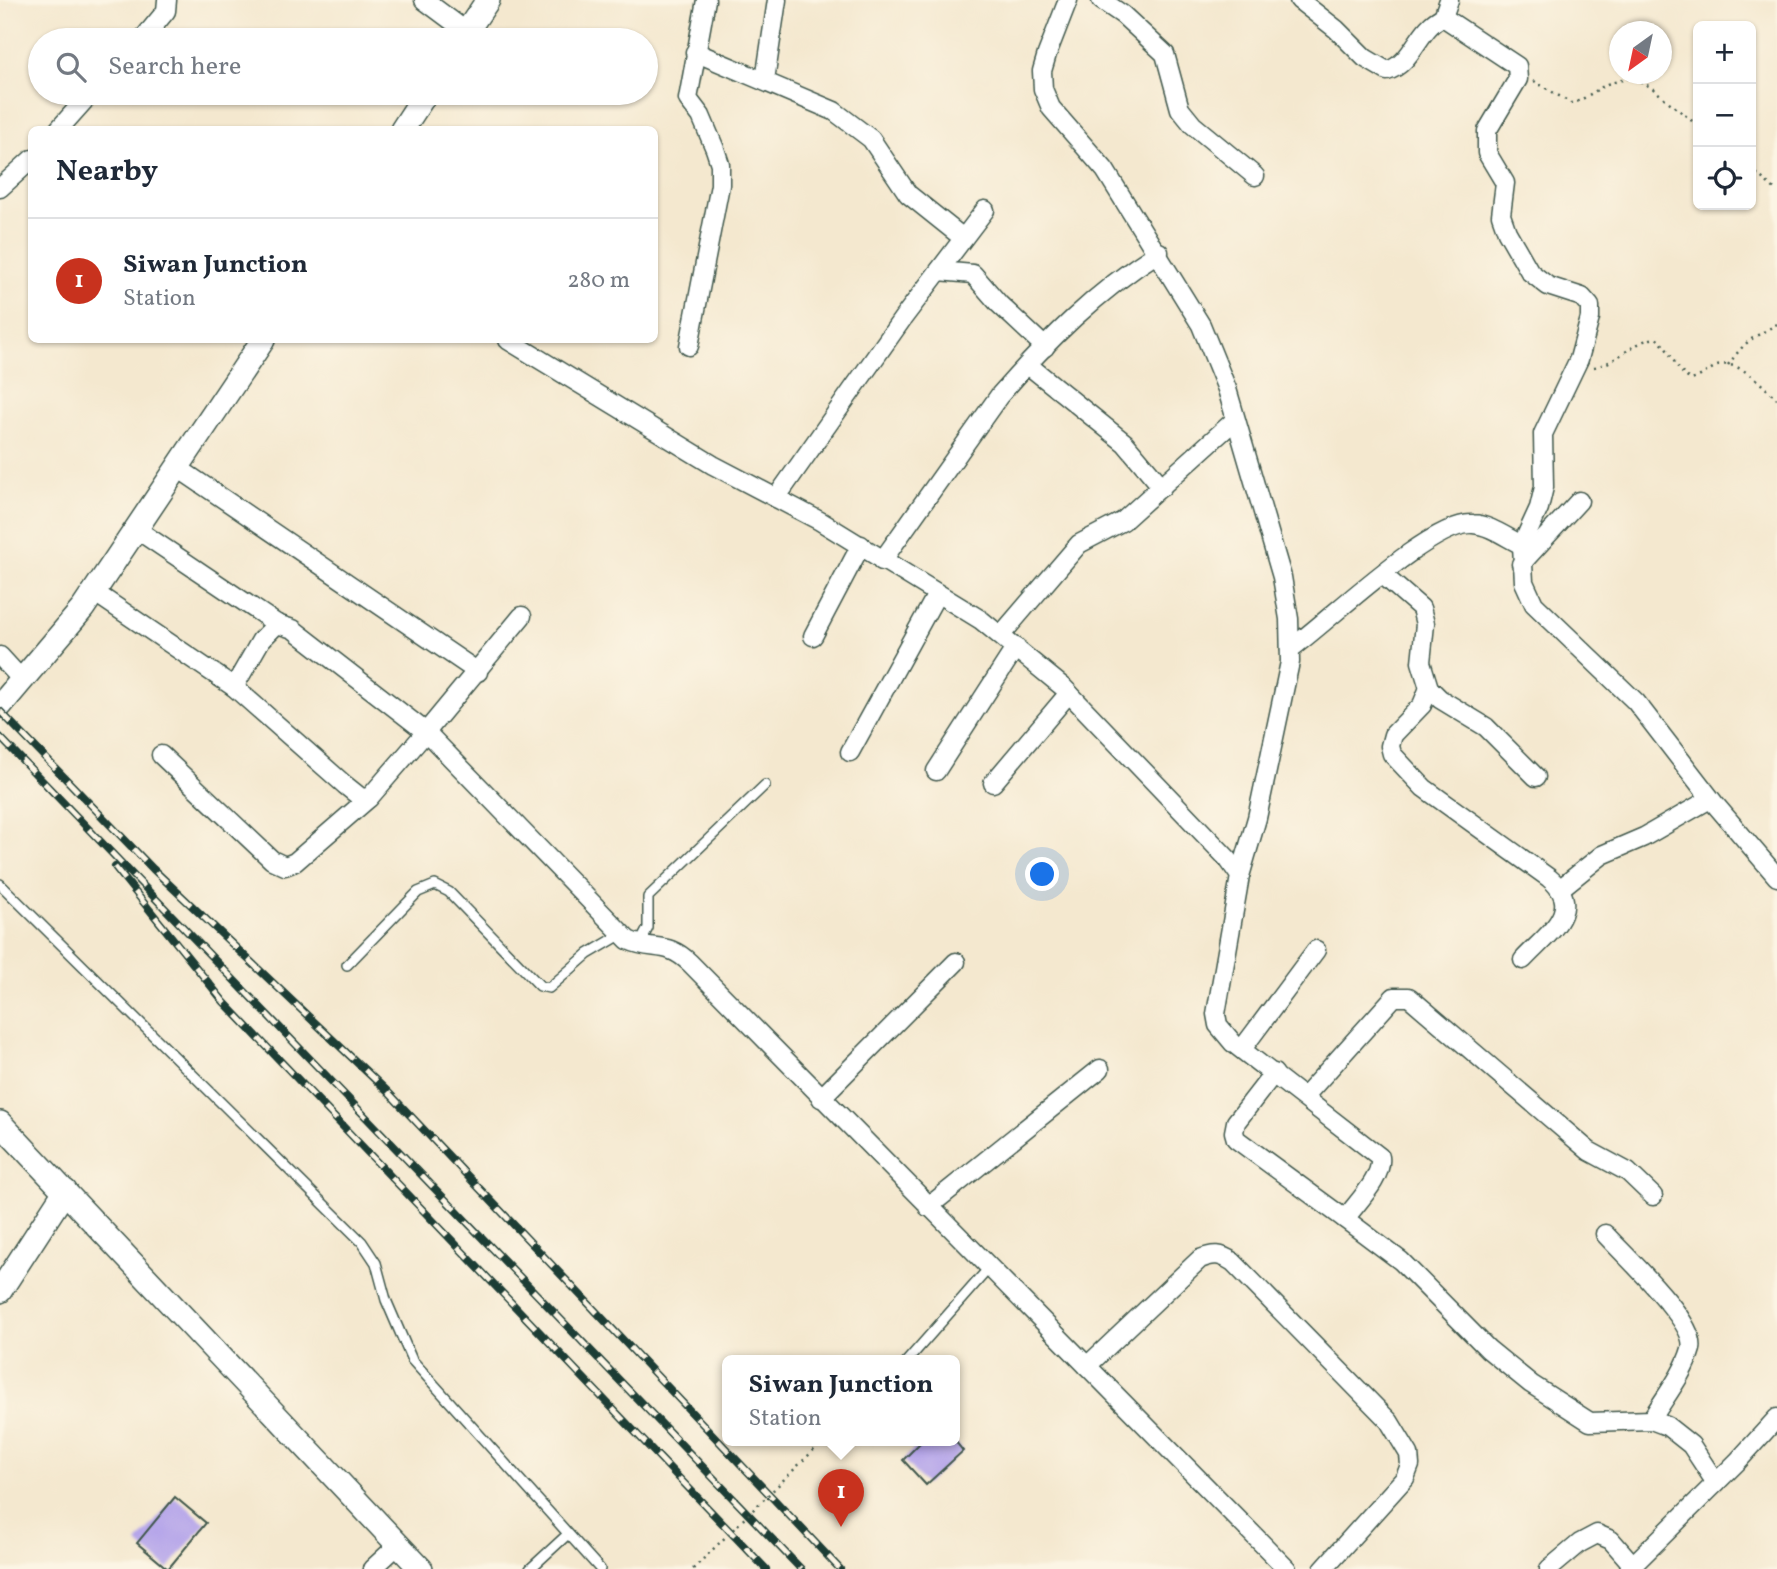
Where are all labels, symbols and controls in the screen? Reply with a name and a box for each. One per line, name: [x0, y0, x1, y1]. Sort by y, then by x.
north arrow: [1609, 21, 1672, 84]
map controls: [1693, 21, 1756, 210]
button: +: [1693, 21, 1756, 84]
search box: [28, 28, 658, 105]
icon: search: [52, 48, 90, 86]
text: Search here: [108, 49, 241, 85]
button: −: [1693, 84, 1756, 147]
button: locate: [1693, 147, 1756, 210]
text: Nearby: [56, 151, 158, 193]
text: Siwan Junction: [123, 247, 308, 283]
text: 1: [74, 265, 84, 297]
text: 280 m: [567, 265, 630, 297]
text: Station: [123, 283, 196, 315]
your location: [1025, 857, 1059, 891]
popup: [722, 1355, 960, 1446]
text: Siwan Junction: [749, 1367, 933, 1403]
text: Station: [749, 1403, 821, 1435]
pin: 1: [818, 1469, 864, 1527]

